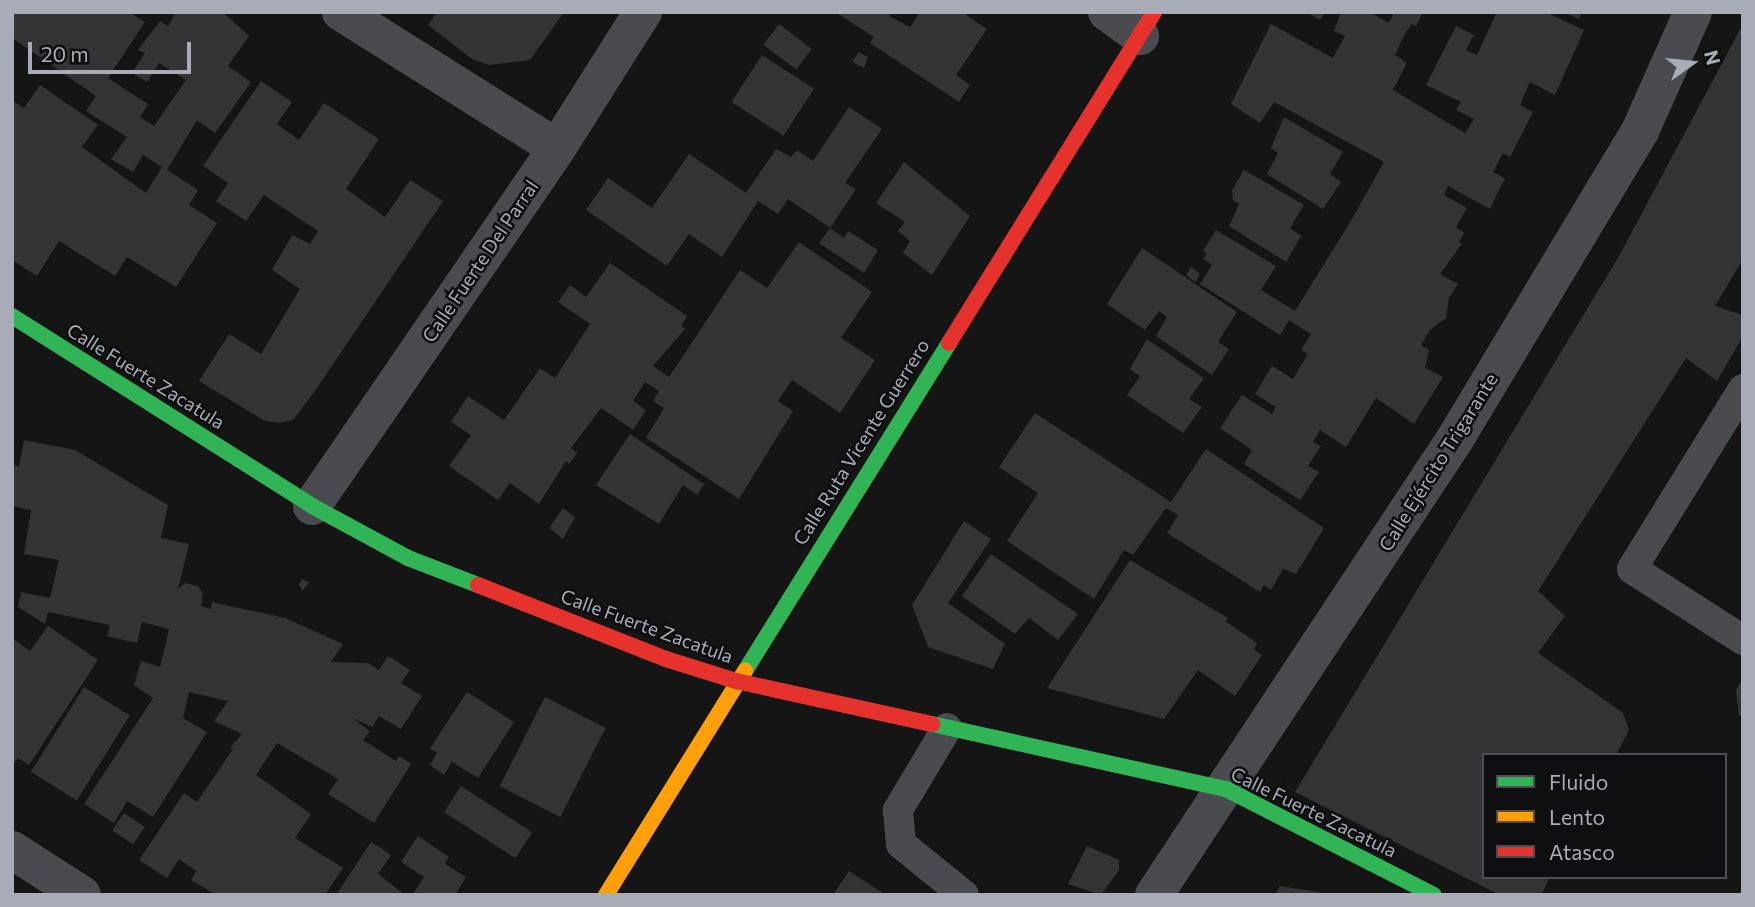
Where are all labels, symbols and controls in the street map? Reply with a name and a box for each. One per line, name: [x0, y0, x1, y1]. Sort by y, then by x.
scale bar: [32, 28, 194, 72]
north arrow: [1657, 28, 1727, 98]
text: 20 m: [41, 41, 89, 66]
text: N: [1700, 48, 1726, 67]
street label: Calle Fuerte Del Parral: [417, 176, 543, 346]
street label: Calle Fuerte Zacatula: [63, 318, 229, 434]
street label: Calle Ruta Vicente Guerrero: [788, 335, 934, 549]
street label: Calle Ejército Trigarante: [1374, 369, 1502, 555]
street label: Calle Fuerte Zacatula: [558, 584, 736, 668]
legend: [1482, 753, 1727, 879]
street label: Calle Fuerte Zacatula: [1227, 762, 1401, 862]
text: Fluido: [1549, 769, 1608, 794]
text: Lento: [1549, 804, 1605, 829]
text: Atasco: [1549, 839, 1615, 864]

